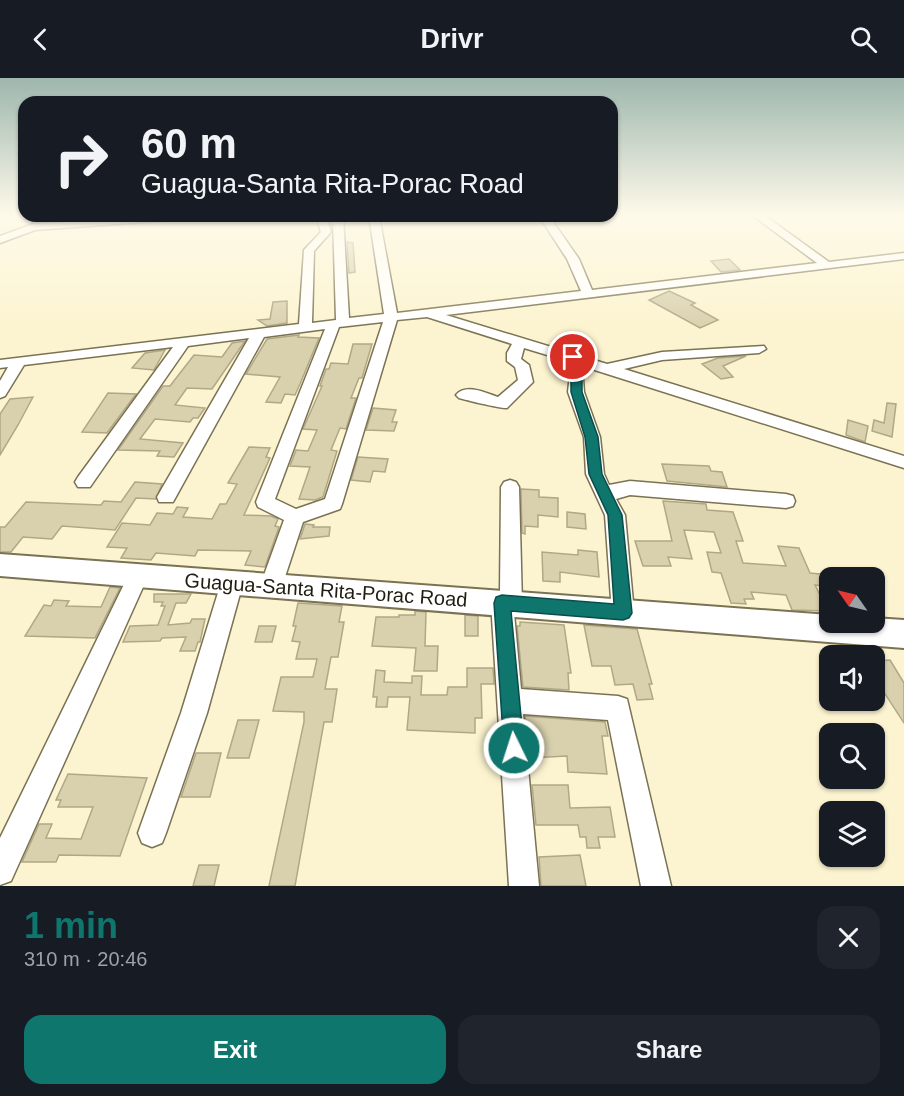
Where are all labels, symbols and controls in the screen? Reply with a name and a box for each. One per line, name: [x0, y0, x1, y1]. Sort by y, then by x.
icon: back: [24, 23, 57, 56]
icon: search: [847, 23, 880, 56]
text: Drivr: [420, 24, 484, 54]
icon: right: [42, 120, 120, 198]
text: 60 m: [141, 120, 237, 167]
text: Guagua-Santa Rita-Porac Road: [141, 169, 524, 199]
pin: [547, 331, 598, 382]
icon: arrive: [556, 340, 589, 373]
north arrow: [819, 567, 885, 633]
map controls: [819, 567, 885, 867]
street label: Guagua-Santa Rita-Porac Road: [184, 569, 468, 611]
button: sound: [819, 645, 885, 711]
position arrow: [482, 716, 546, 780]
button: search: [819, 723, 885, 789]
button: layers: [819, 801, 885, 867]
text: 1 min: [24, 905, 118, 946]
button: close: [817, 906, 880, 969]
text: 310 m · 20:46: [24, 948, 147, 970]
button: Exit: [24, 1015, 446, 1084]
button: Share: [458, 1015, 880, 1084]

